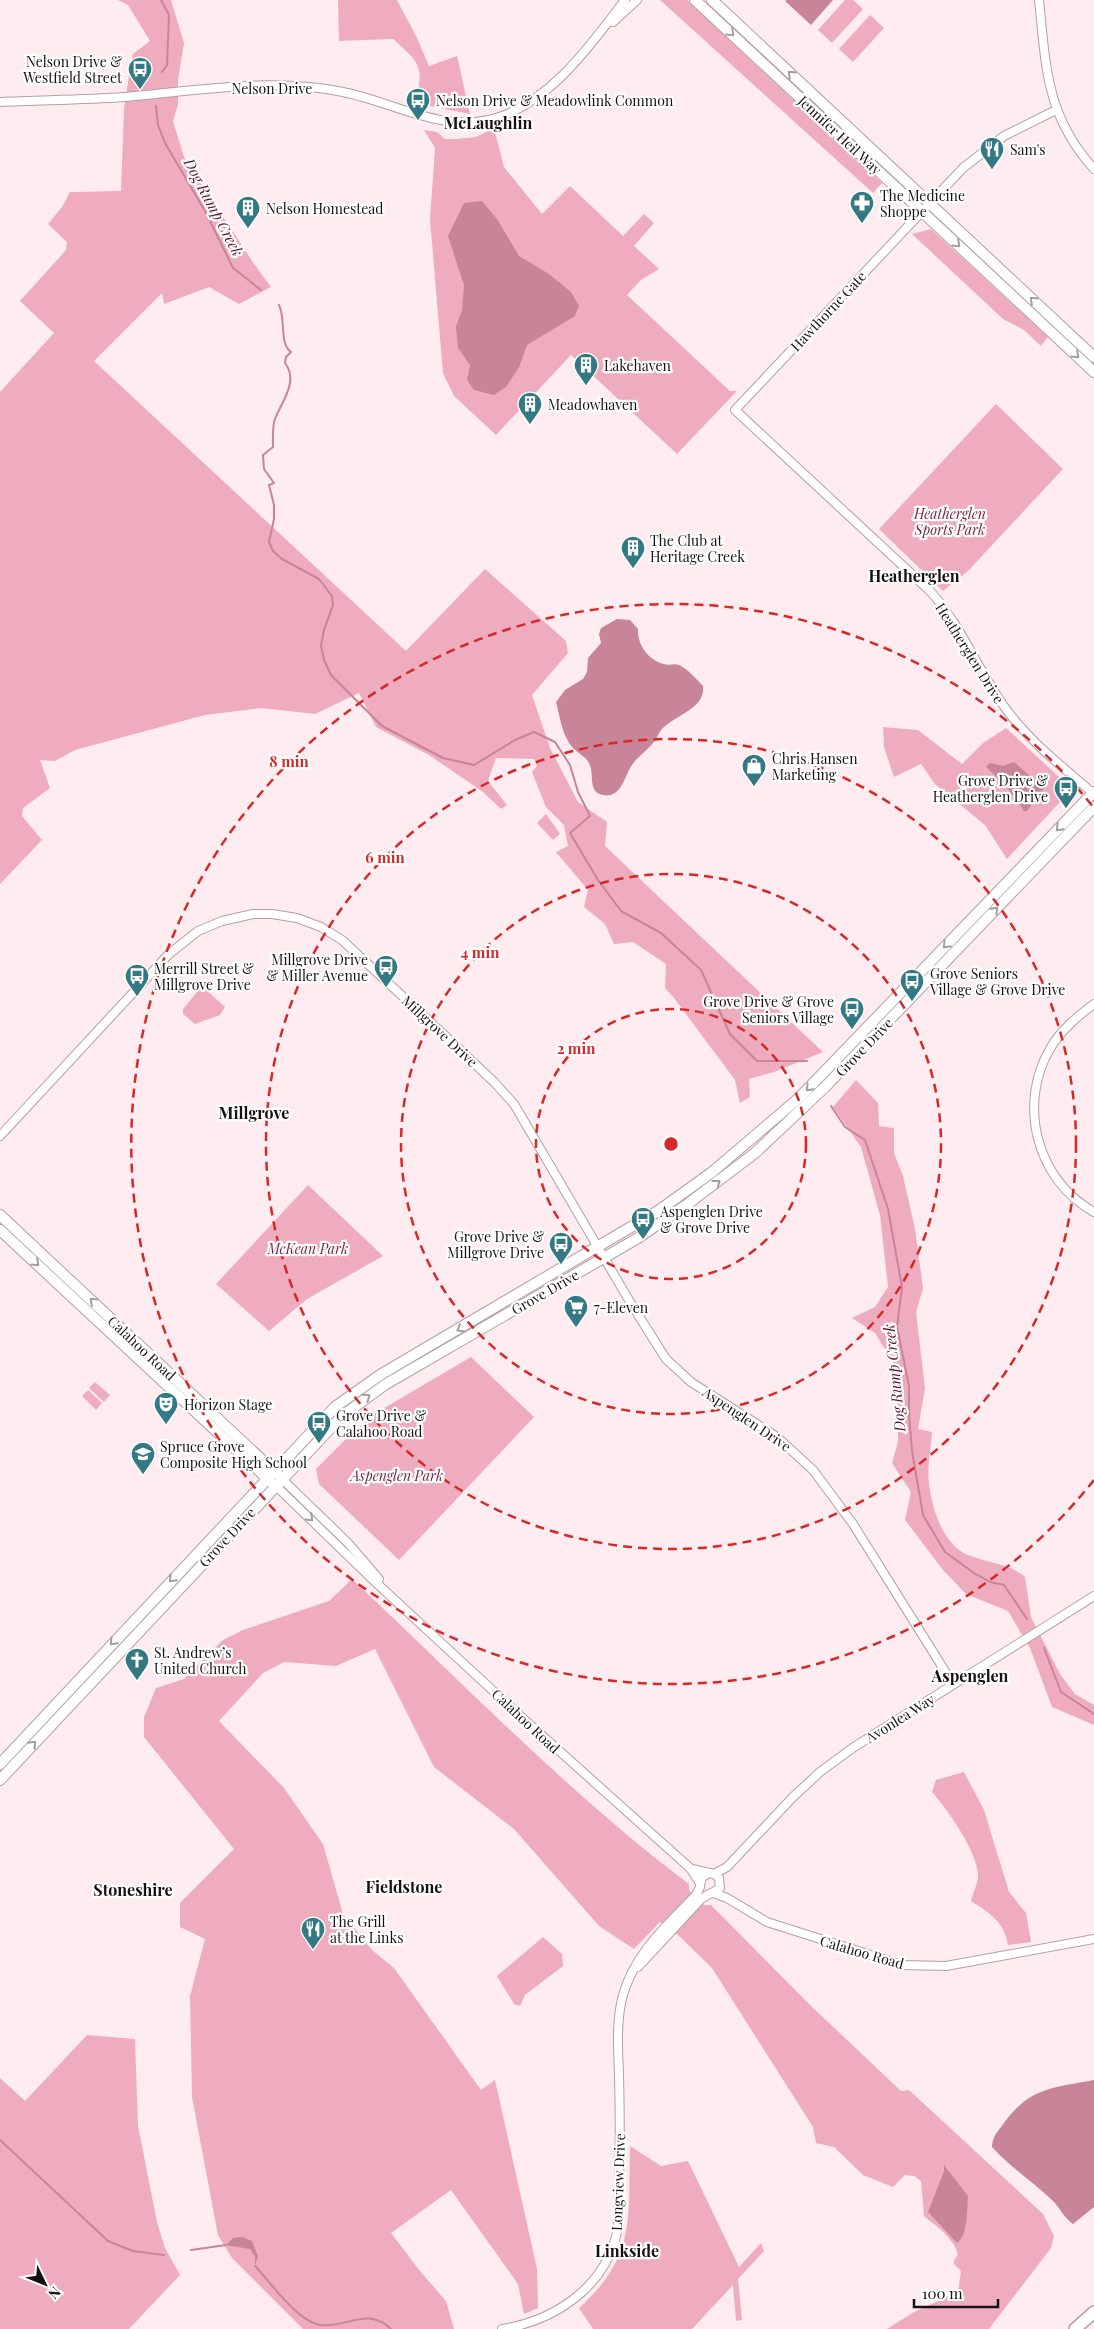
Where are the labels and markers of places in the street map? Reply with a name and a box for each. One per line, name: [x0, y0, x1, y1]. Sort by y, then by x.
place label: Nelson Drive & Westfield Street: [22, 52, 123, 87]
bus stop icon: Nelson Drive & Westfield Street: [127, 56, 153, 90]
bus stop icon: Nelson Drive & Meadowlink Common: [405, 87, 431, 121]
place label: Nelson Drive & Meadowlink Common: [436, 91, 674, 110]
restaurant icon: Sam's: [979, 136, 1005, 170]
place label: Sam's: [1010, 140, 1046, 159]
place label: The Medicine Shoppe: [880, 186, 965, 221]
pharmacy icon: The Medicine Shoppe: [849, 190, 875, 224]
building icon: Nelson Homestead: [235, 195, 261, 229]
place label: Nelson Homestead: [266, 199, 383, 218]
building icon: Lakehaven: [573, 352, 599, 386]
place label: Lakehaven: [604, 356, 672, 375]
building icon: Meadowhaven: [517, 391, 543, 425]
place label: Meadowhaven: [548, 395, 638, 414]
place label: The Club at Heritage Creek: [650, 531, 745, 566]
building icon: The Club at Heritage Creek: [620, 535, 646, 569]
place label: Chris Hansen Marketing: [772, 749, 858, 784]
shop icon: Chris Hansen Marketing: [741, 753, 767, 787]
place label: Grove Drive & Heatherglen Drive: [933, 771, 1048, 806]
bus stop icon: Grove Drive & Heatherglen Drive: [1053, 775, 1079, 809]
place label: Millgrove Drive & Miller Avenue: [266, 950, 368, 985]
bus stop icon: Millgrove Drive & Miller Avenue: [373, 954, 399, 988]
place label: Merrill Street & Millgrove Drive: [154, 959, 254, 994]
bus stop icon: Merrill Street & Millgrove Drive: [124, 963, 150, 997]
place label: Grove Seniors Village & Grove Drive: [929, 964, 1065, 999]
bus stop icon: Grove Seniors Village & Grove Drive: [899, 968, 925, 1002]
place label: Grove Drive & Grove Seniors Village: [703, 992, 834, 1027]
bus stop icon: Grove Drive & Grove Seniors Village: [839, 996, 865, 1030]
centre of rings: [662, 1135, 680, 1153]
place label: Aspenglen Drive & Grove Drive: [659, 1202, 763, 1237]
bus stop icon: Aspenglen Drive & Grove Drive: [630, 1206, 656, 1240]
place label: Grove Drive & Millgrove Drive: [447, 1227, 544, 1262]
bus stop icon: Grove Drive & Millgrove Drive: [548, 1231, 574, 1265]
supermarket icon: 7-Eleven: [563, 1294, 589, 1328]
place label: 7-Eleven: [594, 1298, 649, 1317]
theatre icon: Horizon Stage: [153, 1391, 179, 1425]
place label: Horizon Stage: [184, 1395, 272, 1414]
place label: Grove Drive & Calahoo Road: [336, 1406, 426, 1441]
bus stop icon: Grove Drive & Calahoo Road: [306, 1410, 332, 1444]
place label: Spruce Grove Composite High School: [160, 1437, 307, 1472]
school or university icon: Spruce Grove Composite High School: [130, 1441, 156, 1475]
place label: St. Andrew’s United Church: [154, 1643, 247, 1678]
church icon: St. Andrew’s United Church: [124, 1647, 150, 1681]
place label: The Grill at the Links: [330, 1912, 403, 1947]
restaurant icon: The Grill at the Links: [300, 1916, 326, 1950]

